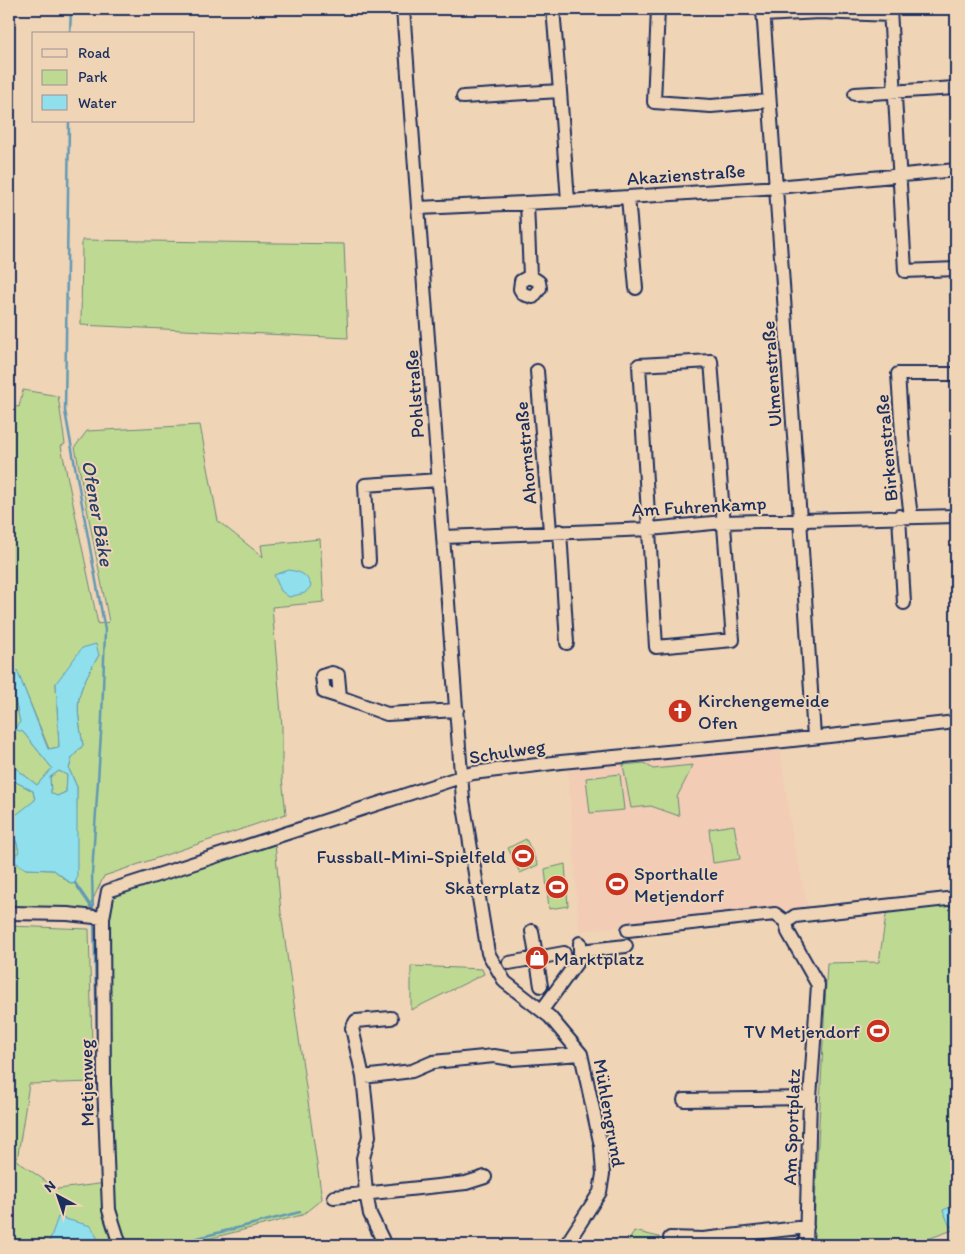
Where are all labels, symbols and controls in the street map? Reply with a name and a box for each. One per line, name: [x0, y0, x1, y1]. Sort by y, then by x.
legend: [32, 32, 195, 122]
text: Road: [78, 44, 111, 62]
text: Park: [78, 68, 108, 86]
text: Water: [78, 94, 117, 112]
street label: Akazienstraße: [626, 159, 746, 190]
street label: Ulmenstraße: [756, 320, 787, 428]
street label: Pohlstraße: [400, 349, 429, 439]
street label: Birkenstraße: [870, 393, 903, 503]
street label: Ahornstraße: [510, 400, 541, 505]
water label: Ofener Bäke: [77, 458, 119, 569]
street label: Am Fuhrenkamp: [631, 491, 767, 522]
place label: Kirchengemeide Ofen: [698, 689, 829, 734]
church icon: Kirchengemeide Ofen: [667, 698, 693, 724]
street label: Schulweg: [467, 734, 547, 769]
sports icon: Fussball-Mini-Spielfeld: [510, 843, 536, 869]
place label: Fussball-Mini-Spielfeld: [316, 845, 506, 868]
place label: Sporthalle Metjendorf: [634, 862, 725, 907]
sports icon: Sporthalle Metjendorf: [604, 871, 630, 897]
sports icon: Skaterplatz: [544, 874, 570, 900]
place label: Skaterplatz: [445, 876, 540, 899]
shop icon: Marktplatz: [524, 945, 550, 971]
place label: Marktplatz: [554, 947, 644, 970]
sports icon: TV Metjendorf: [865, 1018, 891, 1044]
place label: TV Metjendorf: [744, 1020, 861, 1043]
street label: Metjenweg: [74, 1039, 99, 1127]
street label: Mühlengrund: [589, 1057, 630, 1169]
street label: Am Sportplatz: [778, 1068, 805, 1186]
north arrow: [32, 1172, 82, 1222]
text: N: [41, 1177, 59, 1196]

